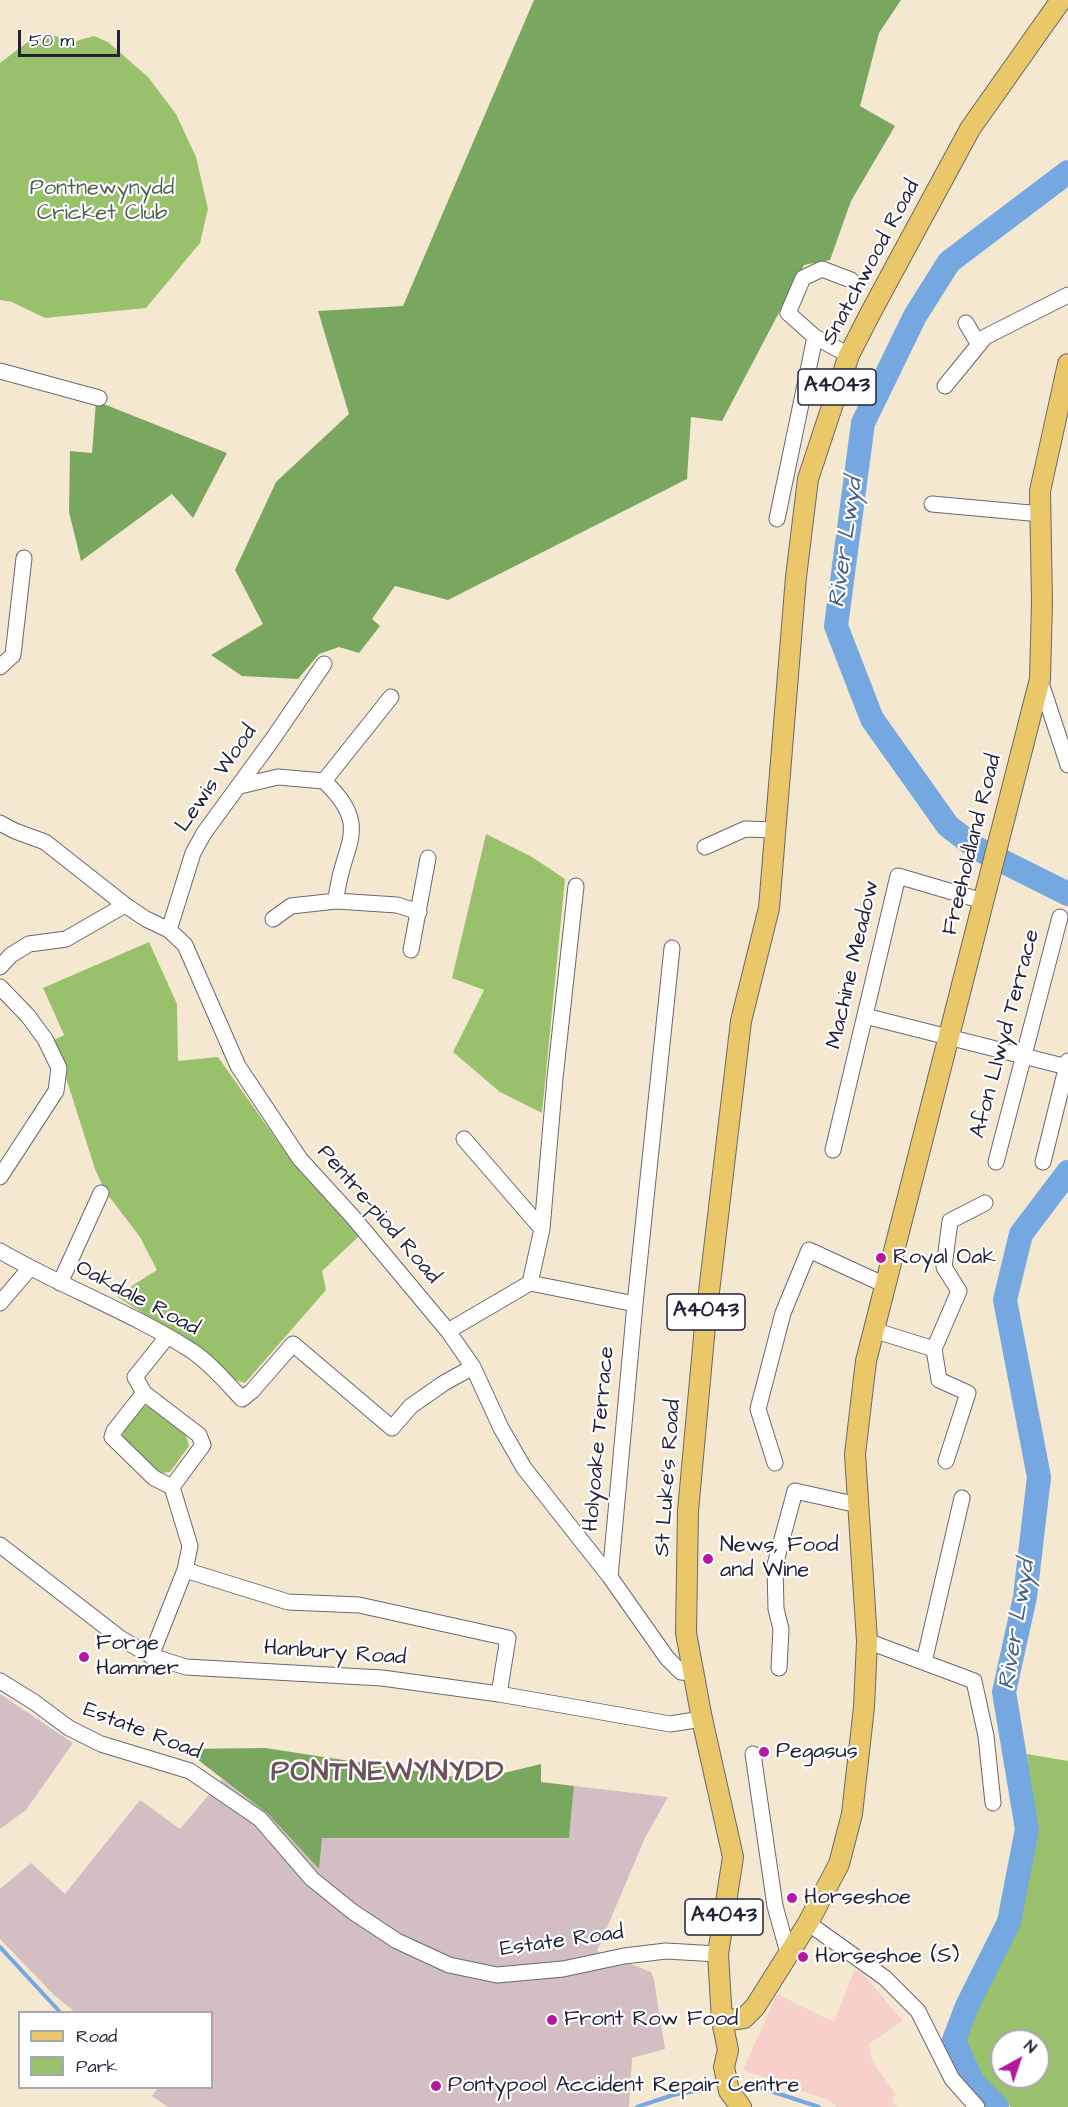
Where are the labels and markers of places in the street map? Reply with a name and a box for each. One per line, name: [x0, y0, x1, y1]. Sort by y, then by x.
place label: Royal Oak: [893, 1245, 996, 1271]
marker: Royal Oak: [874, 1251, 888, 1265]
place label: News, Food and Wine: [720, 1533, 839, 1585]
marker: News, Food and Wine: [701, 1552, 715, 1566]
place label: Forge Hammer: [96, 1631, 179, 1682]
marker: Forge Hammer: [77, 1650, 91, 1664]
place label: Pegasus: [776, 1739, 858, 1765]
marker: Pegasus: [757, 1745, 771, 1759]
place label: Horseshoe: [804, 1885, 911, 1911]
marker: Horseshoe: [785, 1891, 799, 1905]
place label: Horseshoe (S): [815, 1944, 959, 1970]
marker: Horseshoe (S): [796, 1950, 810, 1964]
place label: Front Row Food: [564, 2007, 738, 2033]
marker: Front Row Food: [545, 2013, 559, 2027]
place label: Pontypool Accident Repair Centre: [448, 2073, 800, 2099]
marker: Pontypool Accident Repair Centre: [429, 2079, 443, 2093]

